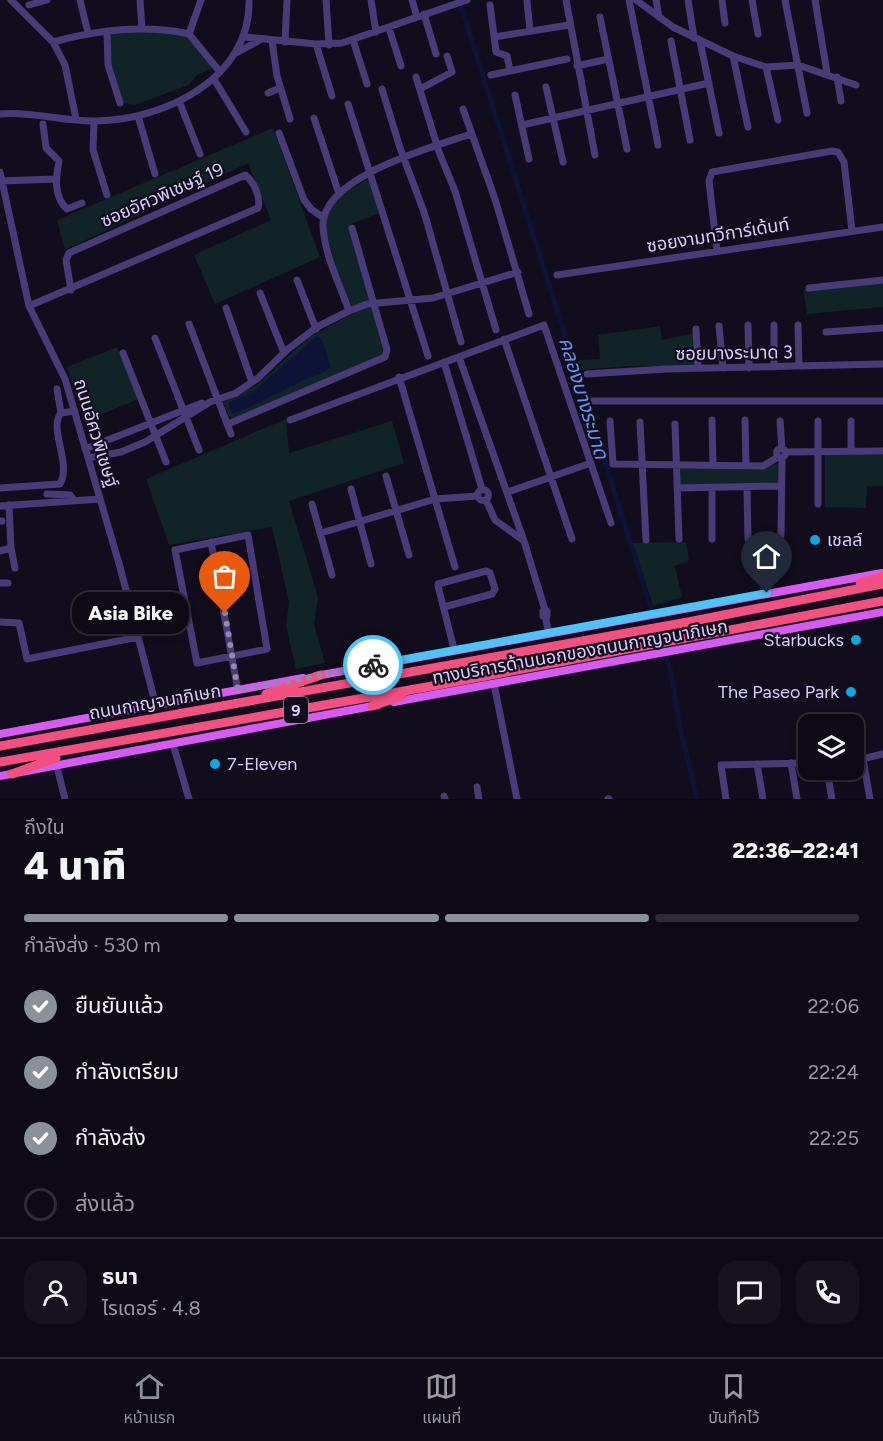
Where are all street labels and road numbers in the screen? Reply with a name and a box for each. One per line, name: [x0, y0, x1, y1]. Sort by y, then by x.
street label: ซอยอัศวพิเชษฐ์ 19: [97, 158, 227, 232]
street label: ซอยงามทวีการ์เด้นท์: [645, 213, 791, 257]
street label: ซอยบางระมาด 3: [675, 341, 793, 365]
street label: ถนนอัศวพิเชษฐ์: [69, 376, 123, 490]
street label: ทางบริการด้านนอกของถนนกาญจนาภิเษก: [431, 615, 729, 689]
street label: ถนนกาญจนาภิเษก: [87, 680, 223, 724]
road number: 9: [284, 697, 308, 723]

